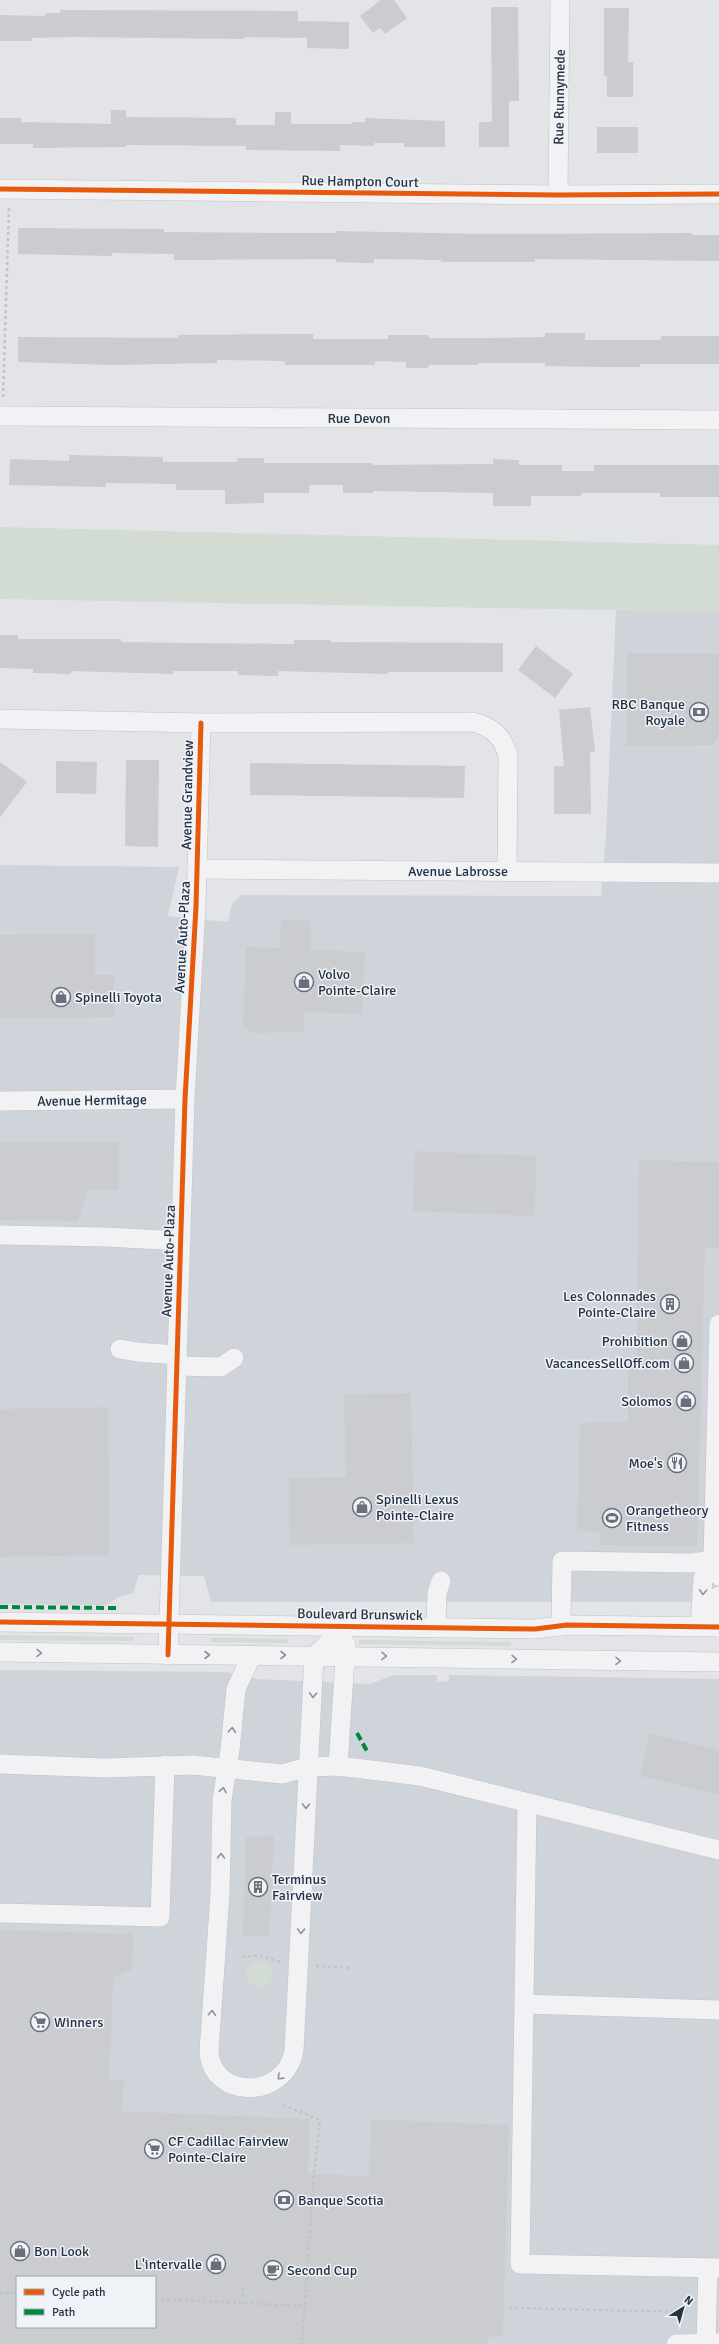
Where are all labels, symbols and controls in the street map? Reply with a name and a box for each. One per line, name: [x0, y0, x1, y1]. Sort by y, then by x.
street label: Rue Runnymede: [550, 49, 569, 145]
street label: Rue Hampton Court: [301, 172, 419, 191]
street label: Rue Devon: [328, 410, 390, 427]
place label: RBC Banque Royale: [611, 696, 685, 729]
bank icon: RBC Banque Royale: [688, 701, 710, 723]
street label: Avenue Grandview: [178, 740, 197, 850]
street label: Avenue Labrosse: [408, 863, 508, 880]
street label: Avenue Auto-Plaza: [171, 880, 194, 994]
place label: Volvo Pointe-Claire: [318, 966, 396, 999]
shop icon: Volvo Pointe-Claire: [293, 971, 315, 993]
shop icon: Spinelli Toyota: [50, 986, 72, 1008]
place label: Spinelli Toyota: [75, 989, 162, 1006]
street label: Avenue Hermitage: [37, 1091, 147, 1110]
street label: Avenue Auto-Plaza: [158, 1205, 179, 1317]
place label: Les Colonnades Pointe-Claire: [563, 1288, 656, 1321]
building icon: Les Colonnades Pointe-Claire: [659, 1293, 681, 1315]
shop icon: Prohibition: [671, 1330, 693, 1352]
place label: Prohibition: [602, 1333, 668, 1350]
shop icon: VacancesSellOff.com: [673, 1352, 695, 1374]
place label: VacancesSellOff.com: [545, 1355, 670, 1372]
shop icon: Solomos: [675, 1390, 697, 1412]
place label: Solomos: [621, 1393, 672, 1410]
restaurant icon: Moe's: [666, 1452, 688, 1474]
place label: Moe's: [628, 1455, 663, 1472]
place label: Spinelli Lexus Pointe-Claire: [376, 1491, 459, 1524]
shop icon: Spinelli Lexus Pointe-Claire: [351, 1496, 373, 1518]
place label: Orangetheory Fitness: [626, 1502, 709, 1535]
sports icon: Orangetheory Fitness: [601, 1507, 623, 1529]
one-way arrow: [698, 1589, 707, 1595]
street label: Boulevard Brunswick: [297, 1605, 423, 1624]
one-way arrow: [36, 1648, 42, 1657]
one-way arrow: [204, 1651, 210, 1659]
one-way arrow: [280, 1651, 286, 1659]
one-way arrow: [381, 1652, 387, 1661]
one-way arrow: [511, 1655, 517, 1663]
one-way arrow: [615, 1657, 621, 1665]
one-way arrow: [309, 1692, 317, 1698]
one-way arrow: [227, 1727, 236, 1734]
one-way arrow: [218, 1787, 227, 1793]
one-way arrow: [302, 1803, 310, 1809]
one-way arrow: [217, 1853, 225, 1859]
place label: Terminus Fairview: [272, 1871, 326, 1904]
building icon: Terminus Fairview: [247, 1876, 269, 1898]
one-way arrow: [296, 1928, 305, 1934]
one-way arrow: [208, 2009, 217, 2016]
supermarket icon: Winners: [29, 2011, 51, 2033]
place label: Winners: [54, 2014, 103, 2031]
one-way arrow: [277, 2072, 285, 2079]
place label: CF Cadillac Fairview Pointe-Claire: [168, 2133, 288, 2166]
supermarket icon: CF Cadillac Fairview Pointe-Claire: [143, 2138, 165, 2160]
bank icon: Banque Scotia: [273, 2189, 295, 2211]
place label: Banque Scotia: [298, 2192, 384, 2209]
shop icon: Bon Look: [9, 2240, 31, 2262]
place label: Bon Look: [34, 2243, 89, 2260]
shop icon: L'intervalle: [205, 2253, 227, 2275]
place label: L'intervalle: [135, 2256, 202, 2273]
cafe icon: Second Cup: [262, 2259, 284, 2281]
place label: Second Cup: [287, 2262, 357, 2279]
legend: [16, 2276, 156, 2328]
text: Cycle path: [52, 2285, 105, 2300]
north arrow: [663, 2288, 703, 2328]
text: N: [682, 2293, 696, 2308]
text: Path: [52, 2305, 75, 2320]

